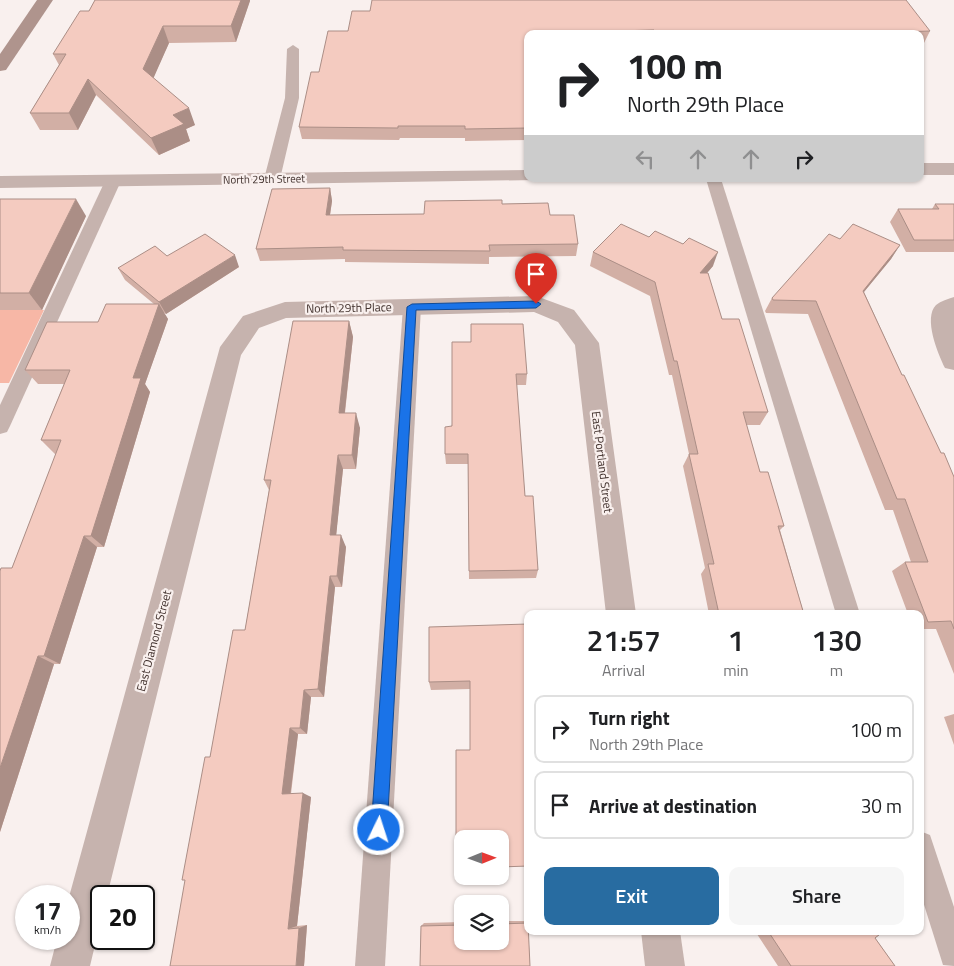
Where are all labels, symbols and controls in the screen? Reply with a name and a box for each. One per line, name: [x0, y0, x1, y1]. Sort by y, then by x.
text: 100 m: [627, 39, 723, 93]
icon: right: [544, 50, 609, 115]
text: North 29th Place: [627, 87, 784, 121]
icon: left: [631, 145, 659, 173]
icon: ahead: [684, 145, 712, 173]
icon: ahead: [737, 145, 765, 173]
icon: right: [790, 145, 818, 173]
street label: North 29th Street: [223, 170, 305, 188]
pin: [515, 253, 557, 304]
icon: arrive: [522, 260, 550, 288]
street label: North 29th Place: [306, 297, 392, 318]
street label: East Portland Street: [587, 410, 618, 514]
street label: East Diamond Street: [131, 587, 176, 694]
text: 21:57: [586, 617, 661, 663]
text: 1: [728, 617, 744, 663]
text: 130: [811, 617, 862, 663]
text: Arrival: [602, 658, 645, 682]
text: min: [723, 658, 749, 682]
text: m: [830, 658, 843, 682]
text: Turn right: [589, 703, 670, 732]
icon: right: [546, 715, 574, 743]
text: 100 m: [850, 715, 902, 744]
text: North 29th Place: [589, 732, 703, 756]
icon: arrive: [546, 791, 574, 819]
text: Arrive at destination: [589, 791, 757, 820]
text: 30 m: [861, 791, 902, 820]
position arrow: [352, 803, 404, 855]
north arrow: [454, 830, 509, 885]
map controls: [454, 830, 509, 950]
button: Exit: [544, 867, 719, 925]
button: Share: [729, 867, 904, 925]
speed limit sign: 20: [90, 885, 155, 950]
text: 17: [33, 892, 62, 930]
button: layers: [454, 895, 509, 950]
text: km/h: [34, 920, 61, 939]

